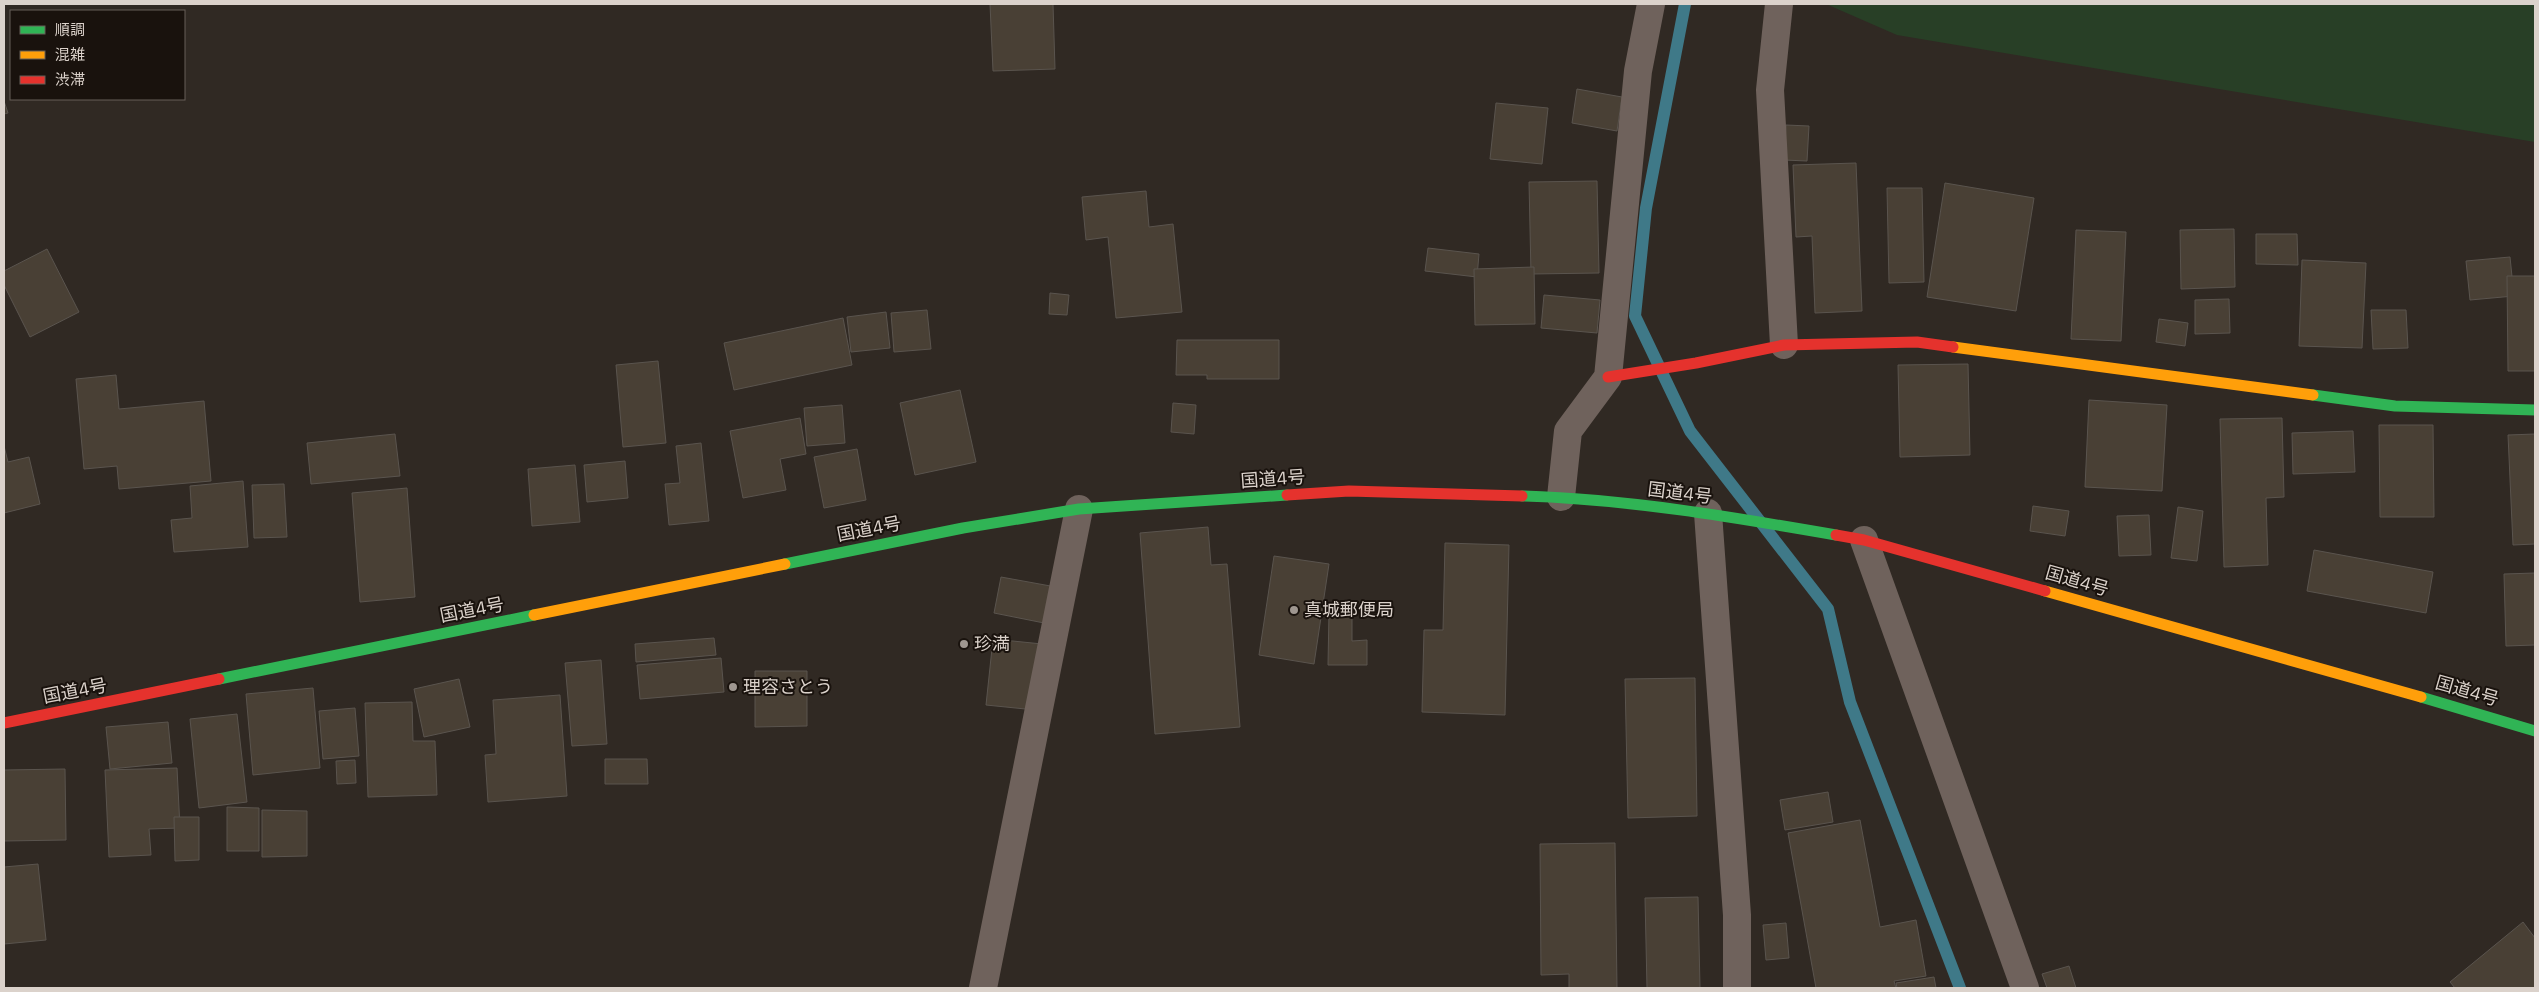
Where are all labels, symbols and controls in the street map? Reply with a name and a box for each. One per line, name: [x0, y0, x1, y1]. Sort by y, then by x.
legend: [10, 10, 185, 100]
text: 順調: [55, 20, 85, 39]
text: 混雑: [55, 45, 85, 64]
text: 渋滞: [55, 70, 85, 89]
street label: 国道4号: [1240, 465, 1306, 492]
street label: 国道4号: [1646, 477, 1714, 508]
street label: 国道4号: [835, 511, 903, 546]
street label: 国道4号: [2043, 561, 2111, 601]
street label: 国道4号: [438, 592, 506, 627]
place label: 真城郵便局: [1304, 598, 1394, 621]
marker: 真城郵便局: [1288, 604, 1300, 616]
place label: 珍満: [974, 632, 1010, 655]
marker: 珍満: [958, 638, 970, 650]
street label: 国道4号: [2433, 671, 2501, 711]
street label: 国道4号: [41, 673, 109, 708]
place label: 理容さとう: [743, 675, 833, 698]
marker: 理容さとう: [727, 681, 739, 693]

